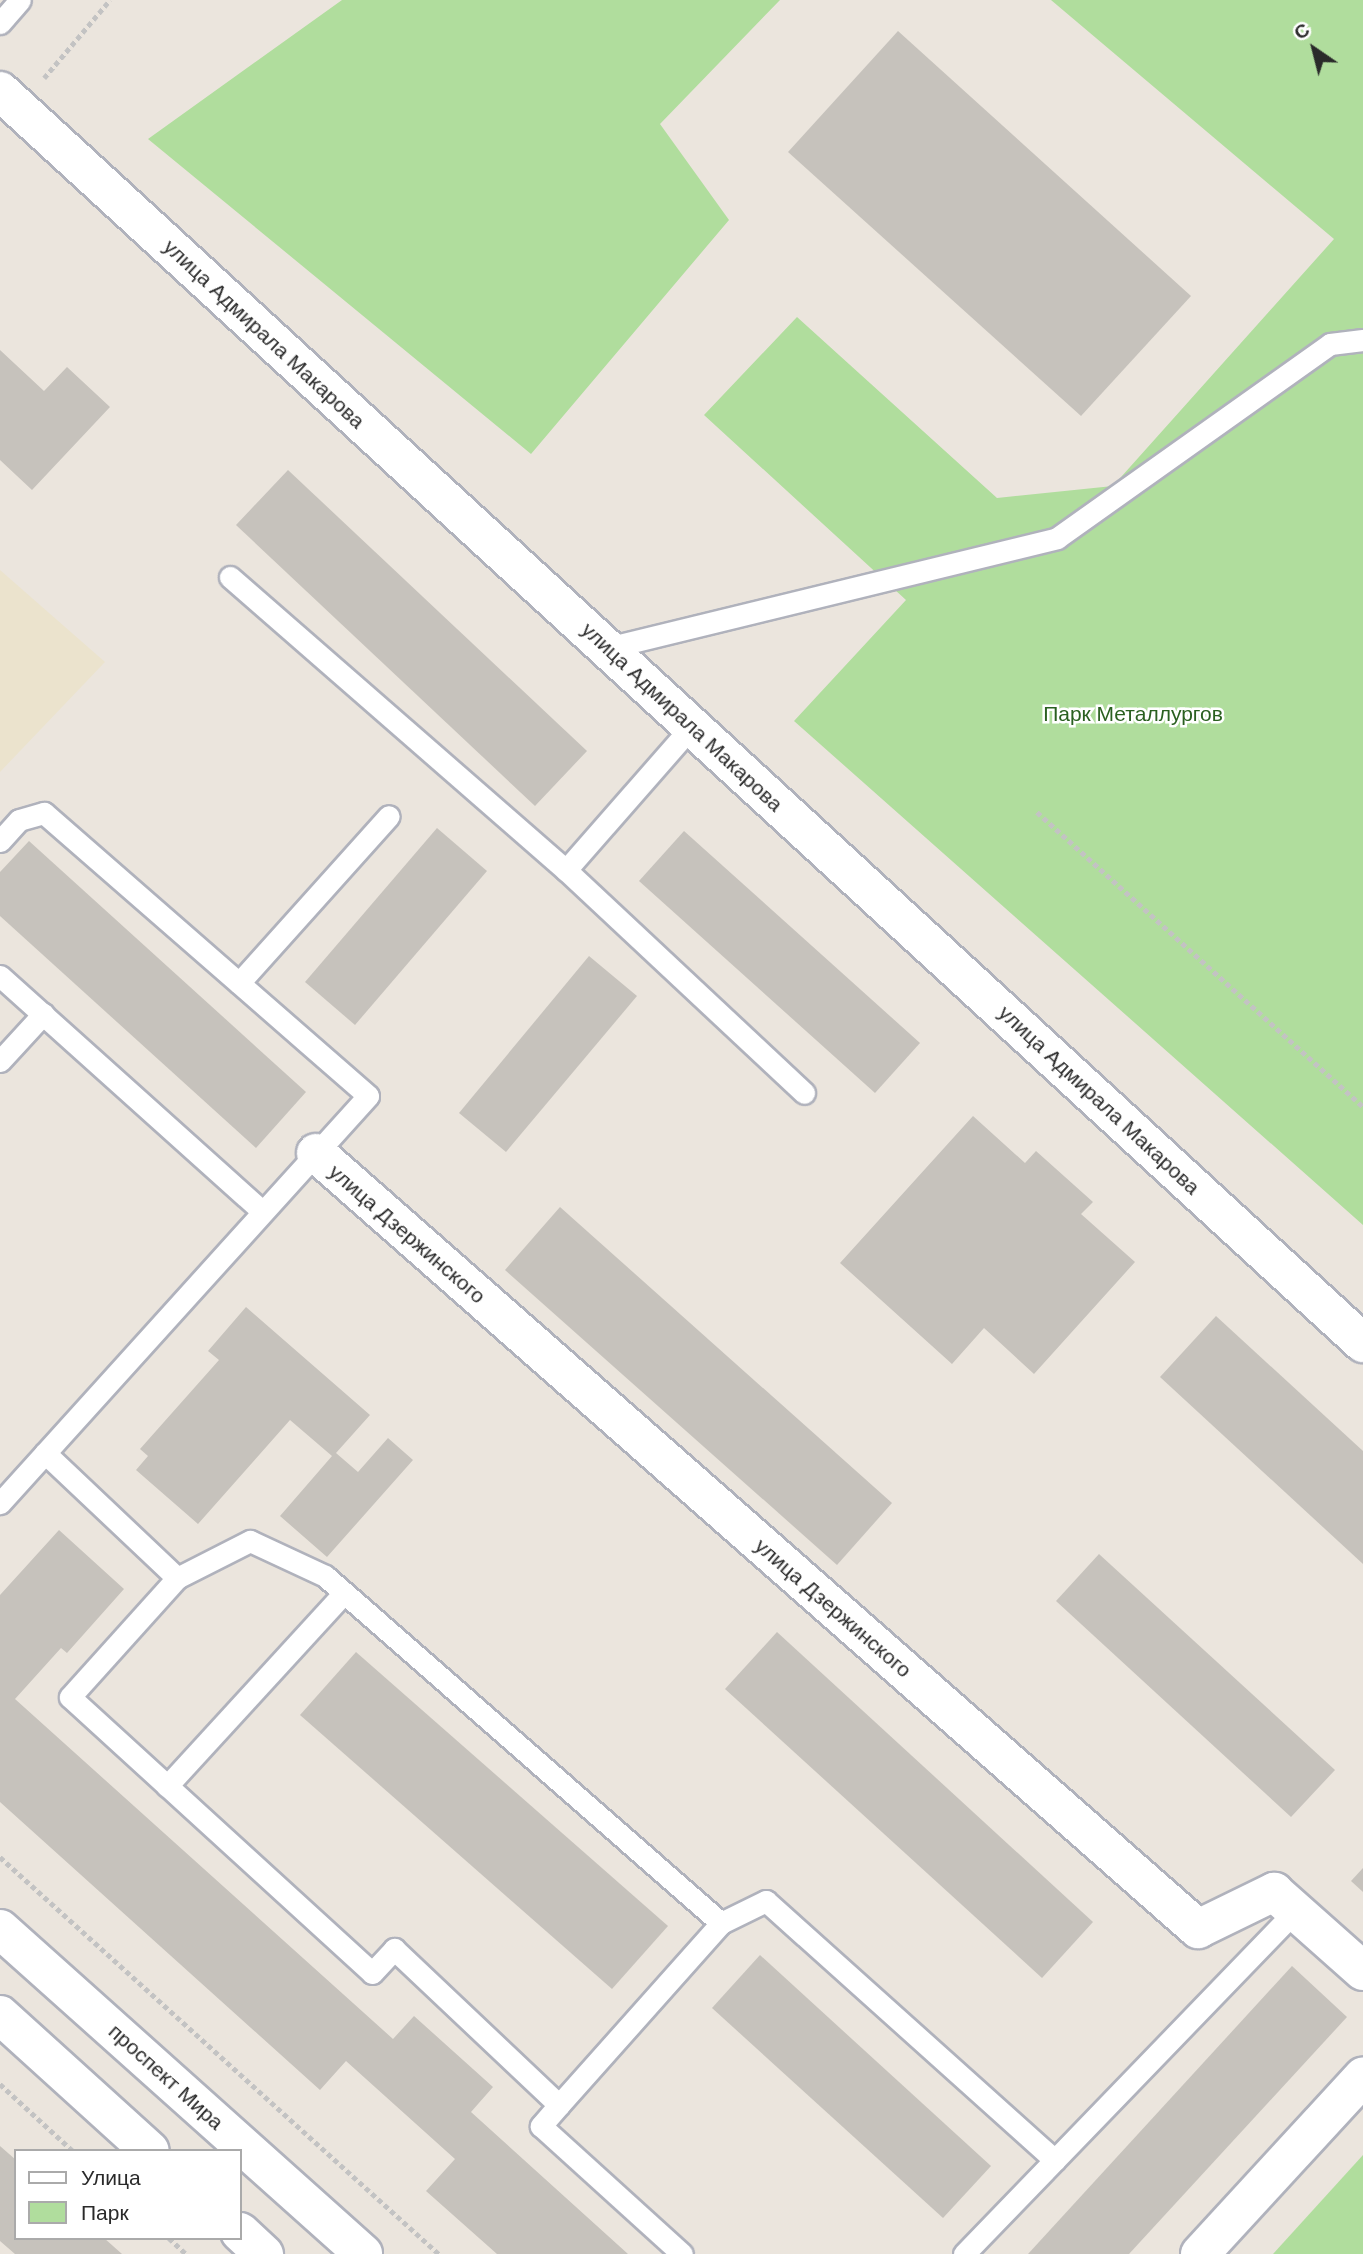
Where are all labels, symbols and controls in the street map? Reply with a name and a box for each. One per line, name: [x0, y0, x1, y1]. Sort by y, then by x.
north arrow: [1279, 14, 1349, 84]
text: С: [1290, 19, 1313, 44]
street label: улица Адмирала Макарова: [158, 234, 370, 434]
street label: улица Адмирала Макарова: [576, 617, 788, 817]
park label: Парк Металлургов: [1043, 701, 1223, 727]
street label: улица Адмирала Макарова: [993, 1000, 1205, 1200]
street label: улица Дзержинского: [324, 1159, 490, 1309]
street label: улица Дзержинского: [750, 1533, 916, 1683]
street label: проспект Мира: [103, 2019, 229, 2135]
legend: [14, 2149, 242, 2240]
text: Улица: [81, 2166, 141, 2189]
text: Парк: [81, 2201, 129, 2224]

